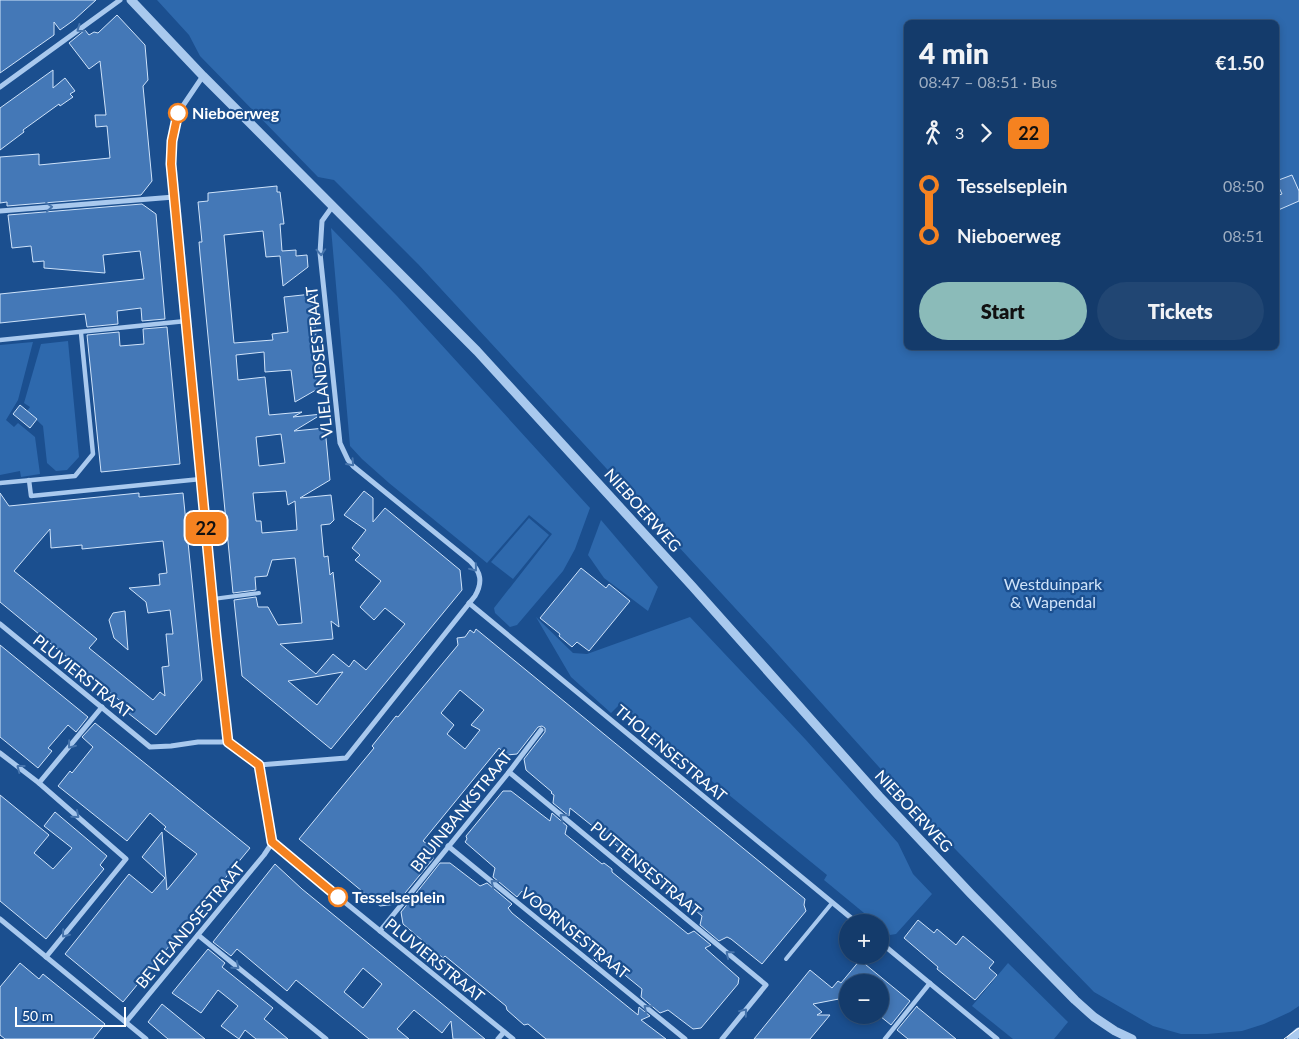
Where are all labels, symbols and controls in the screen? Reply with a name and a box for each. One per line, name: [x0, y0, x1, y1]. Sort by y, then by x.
one-way arrow: [76, 23, 86, 32]
text: 4 min: [919, 36, 989, 70]
text: €1.50: [1215, 51, 1264, 74]
text: 08:47 – 08:51 · Bus: [919, 72, 1057, 91]
marker: Nieboerweg: [168, 103, 188, 123]
place label: Nieboerweg: [192, 103, 280, 122]
icon: walk: [919, 119, 947, 147]
icon: forward: [972, 119, 1000, 147]
text: 22: [1018, 122, 1039, 144]
text: 3: [955, 123, 964, 142]
text: Tesselseplein: [957, 174, 1068, 197]
text: 08:50: [1223, 176, 1264, 195]
one-way arrow: [45, 202, 53, 213]
text: Nieboerweg: [957, 224, 1061, 247]
text: 08:51: [1223, 226, 1264, 245]
one-way arrow: [315, 248, 326, 256]
button: Start: [919, 282, 1087, 340]
button: Tickets: [1097, 282, 1264, 340]
street label: VLIELANDSESTRAAT: [301, 285, 336, 439]
one-way arrow: [345, 457, 354, 466]
street label: NIEBOERWEG: [601, 464, 686, 555]
line badge: 22: [184, 512, 228, 544]
text: 22: [196, 517, 216, 539]
one-way arrow: [469, 562, 477, 571]
park label: Westduinpark & Wapendal: [1004, 574, 1103, 611]
street label: PLUVIERSTRAAT: [30, 630, 137, 722]
street label: THOLENSESTRAAT: [612, 700, 732, 805]
one-way arrow: [68, 739, 76, 748]
street label: BRUINBANKSTRAAT: [406, 746, 516, 875]
one-way arrow: [17, 766, 26, 774]
street label: NIEBOERWEG: [871, 766, 957, 856]
one-way arrow: [71, 810, 80, 819]
one-way arrow: [560, 814, 569, 822]
street label: PUTTENSESTRAAT: [587, 817, 706, 921]
street label: BEVELANDSESTRAAT: [131, 857, 248, 992]
one-way arrow: [491, 881, 500, 889]
street label: VOORNSESTRAAT: [517, 883, 634, 983]
marker: Tesselseplein: [328, 887, 348, 907]
place label: Tesselseplein: [352, 887, 445, 906]
street label: PLUVIERSTRAAT: [382, 914, 489, 1006]
map controls: [839, 914, 889, 1024]
button: +: [839, 914, 889, 964]
one-way arrow: [63, 928, 71, 937]
one-way arrow: [725, 950, 734, 959]
one-way arrow: [230, 960, 239, 968]
button: −: [839, 974, 889, 1024]
scale bar: [15, 1004, 126, 1027]
one-way arrow: [644, 1006, 653, 1014]
text: 50 m: [22, 1007, 53, 1024]
one-way arrow: [739, 1009, 747, 1018]

